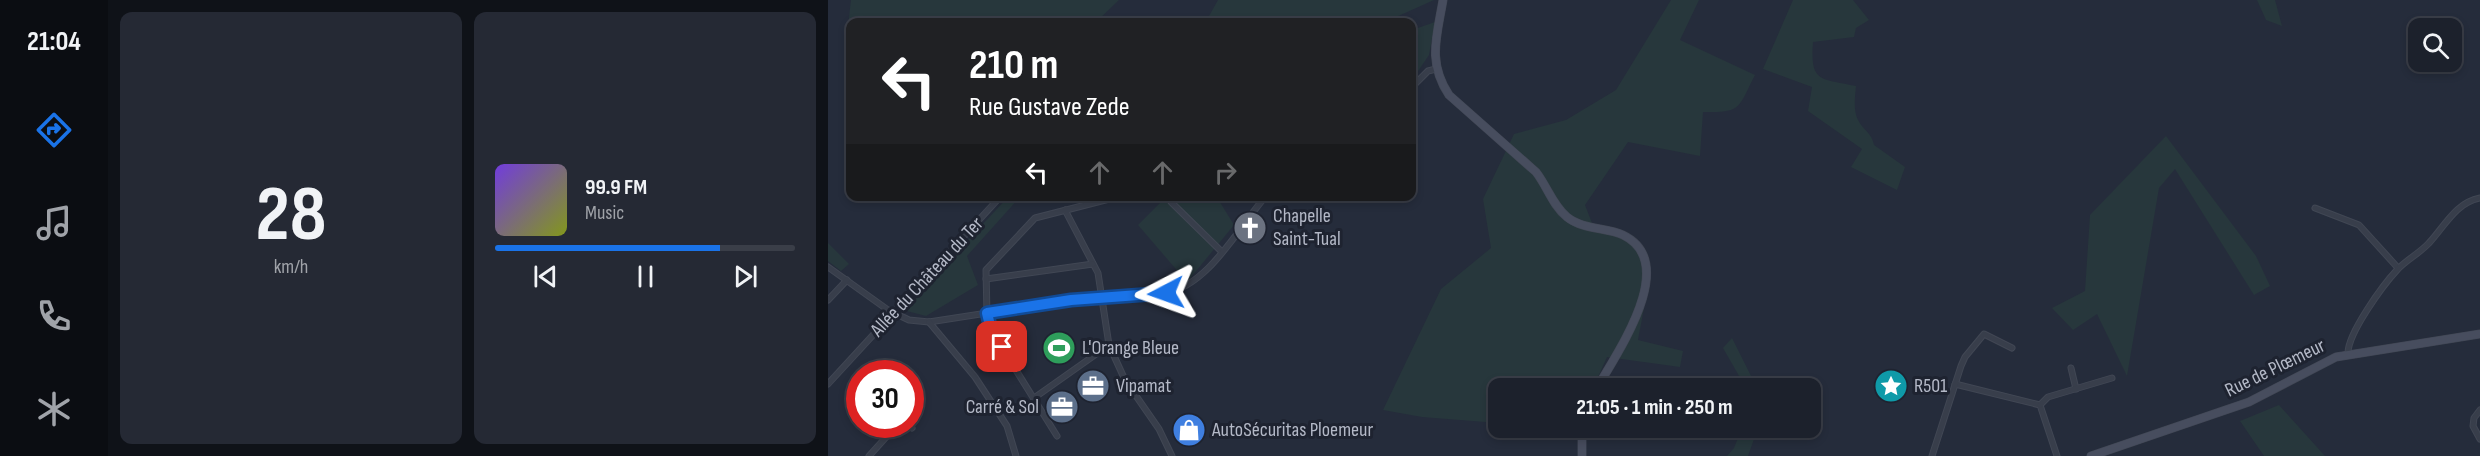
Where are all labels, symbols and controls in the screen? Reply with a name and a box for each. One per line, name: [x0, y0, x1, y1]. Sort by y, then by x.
map controls: [2408, 18, 2462, 72]
button: search: [2408, 18, 2462, 72]
text: 21:04: [27, 26, 81, 58]
text: 210 m: [969, 40, 1058, 91]
icon: left: [870, 42, 948, 120]
text: Rue Gustave Zede: [969, 91, 1130, 123]
icon: directions: [33, 109, 75, 151]
icon: left: [1020, 156, 1053, 189]
icon: ahead: [1083, 156, 1116, 189]
icon: ahead: [1146, 156, 1179, 189]
icon: right: [1209, 156, 1242, 189]
text: 28: [256, 169, 326, 262]
text: 99.9 FM: [585, 174, 647, 201]
text: Music: [585, 201, 624, 225]
icon: music: [33, 202, 75, 244]
place label: Chapelle Saint-Tual: [1273, 204, 1341, 251]
church icon: Chapelle Saint-Tual: [1232, 210, 1268, 246]
street label: Allée du Château du Ter: [865, 212, 989, 343]
text: km/h: [274, 255, 308, 279]
icon: previous: [529, 260, 562, 293]
icon: pause: [629, 260, 662, 293]
icon: next: [729, 260, 762, 293]
position arrow: [1134, 261, 1198, 325]
icon: phone: [33, 295, 75, 337]
pin: [976, 321, 1027, 372]
icon: arrive: [985, 330, 1018, 363]
sports icon: L'Orange Bleue: [1041, 330, 1077, 366]
street label: Rue de Plœmeur: [2221, 333, 2329, 403]
place label: L'Orange Bleue: [1082, 336, 1179, 360]
speed limit sign: 30: [846, 360, 924, 438]
office icon: Vipamat: [1075, 368, 1111, 404]
place icon: R501: [1873, 368, 1909, 404]
place label: Vipamat: [1116, 374, 1171, 398]
place label: R501: [1914, 374, 1947, 398]
icon: climate: [33, 388, 75, 430]
office icon: Carré & Sol: [1044, 389, 1080, 425]
text: 21:05 · 1 min · 250 m: [1576, 394, 1733, 421]
place label: Carré & Sol: [966, 395, 1039, 419]
shop icon: AutoSécuritas Ploemeur: [1171, 412, 1207, 448]
place label: AutoSécuritas Ploemeur: [1211, 418, 1373, 442]

